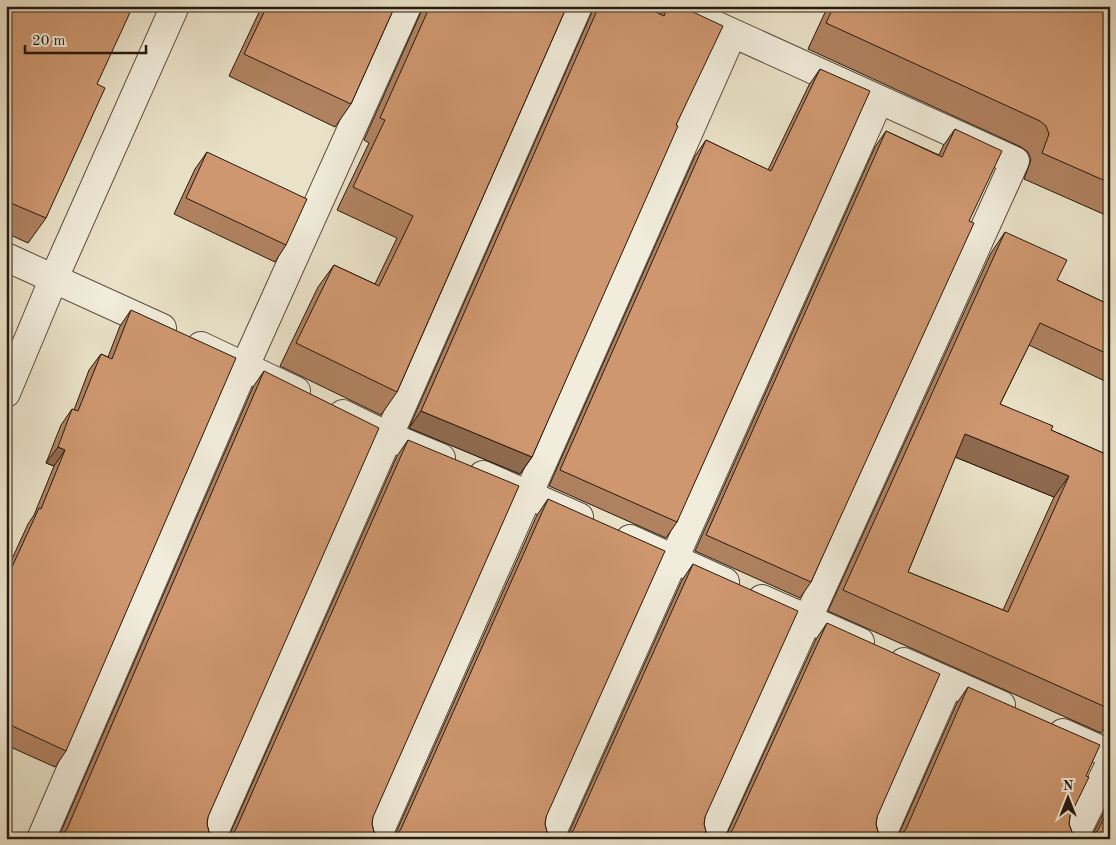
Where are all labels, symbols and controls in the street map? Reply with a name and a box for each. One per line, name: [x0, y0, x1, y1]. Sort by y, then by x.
scale bar: [25, 22, 146, 54]
text: 20 m: [32, 34, 66, 49]
north arrow: [1044, 772, 1094, 822]
text: N: [1063, 779, 1074, 793]

